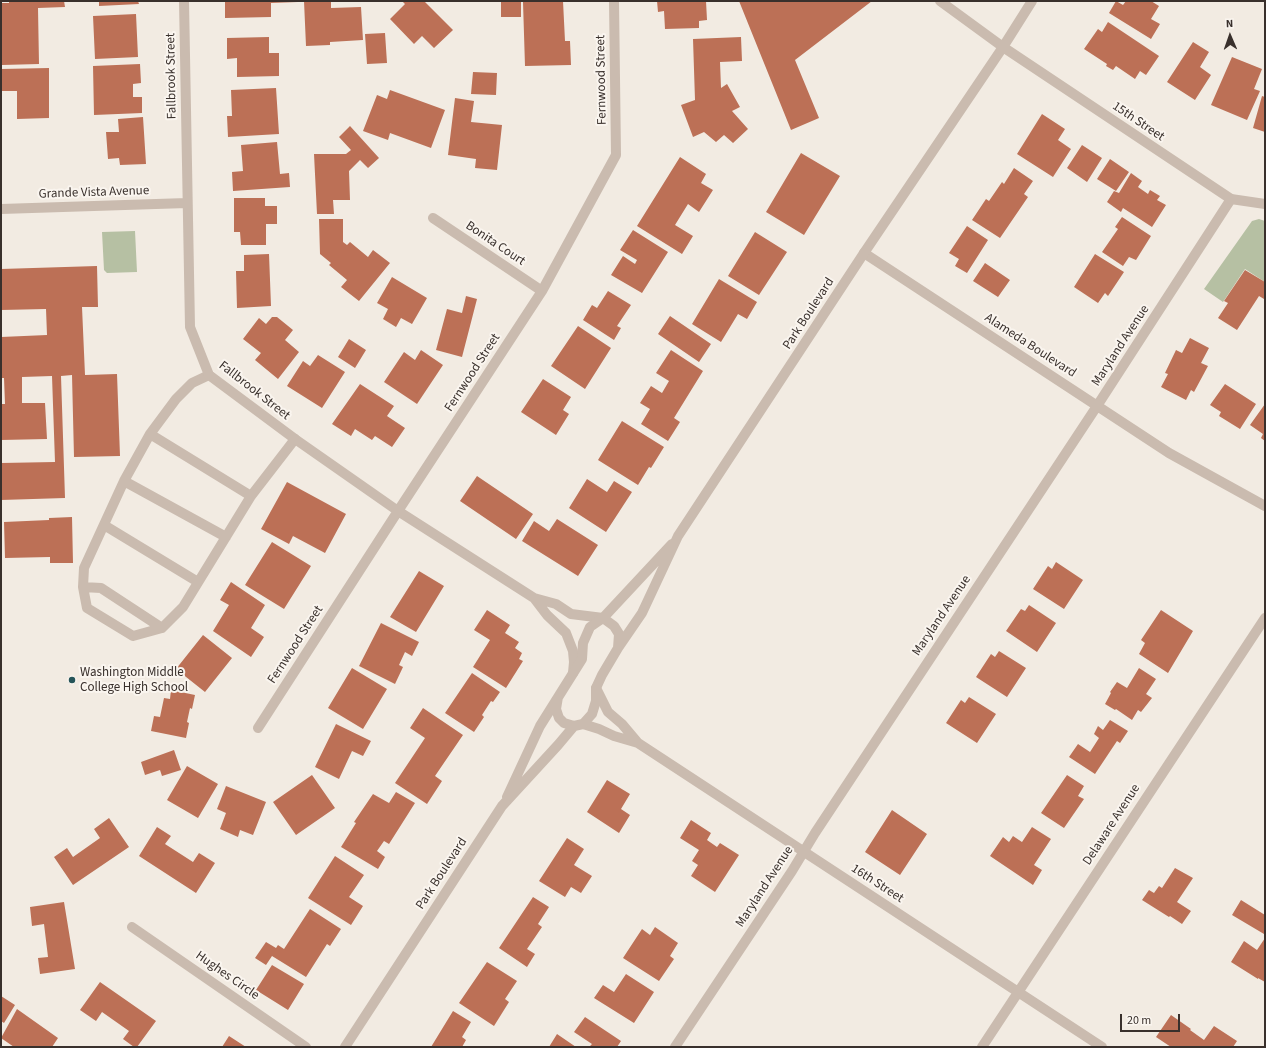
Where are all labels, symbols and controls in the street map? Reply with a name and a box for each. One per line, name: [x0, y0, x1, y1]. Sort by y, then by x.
north arrow: [1210, 16, 1250, 56]
text: N: [1226, 16, 1233, 31]
street label: Fallbrook Street: [163, 33, 181, 119]
street label: Fernwood Street: [593, 35, 611, 125]
street label: 15th Street: [1109, 99, 1167, 145]
street label: Grande Vista Avenue: [38, 183, 150, 203]
street label: Bonita Court: [462, 218, 528, 270]
street label: Park Boulevard: [780, 275, 838, 353]
street label: Maryland Avenue: [1089, 302, 1153, 390]
street label: Alameda Boulevard: [981, 311, 1079, 381]
street label: Fernwood Street: [442, 331, 504, 415]
street label: Fallbrook Street: [215, 358, 293, 424]
street label: Maryland Avenue: [909, 573, 975, 659]
street label: Fernwood Street: [265, 603, 327, 687]
place label: Washington Middle College High School: [80, 665, 188, 696]
marker: Washington Middle College High School: [67, 675, 77, 685]
street label: Delaware Avenue: [1080, 782, 1144, 868]
street label: Park Boulevard: [413, 835, 471, 913]
street label: Maryland Avenue: [733, 843, 797, 931]
street label: 16th Street: [848, 861, 906, 907]
street label: Hughes Circle: [192, 948, 262, 1004]
scale bar: [1122, 1006, 1182, 1032]
text: 20 m: [1127, 1012, 1151, 1029]

